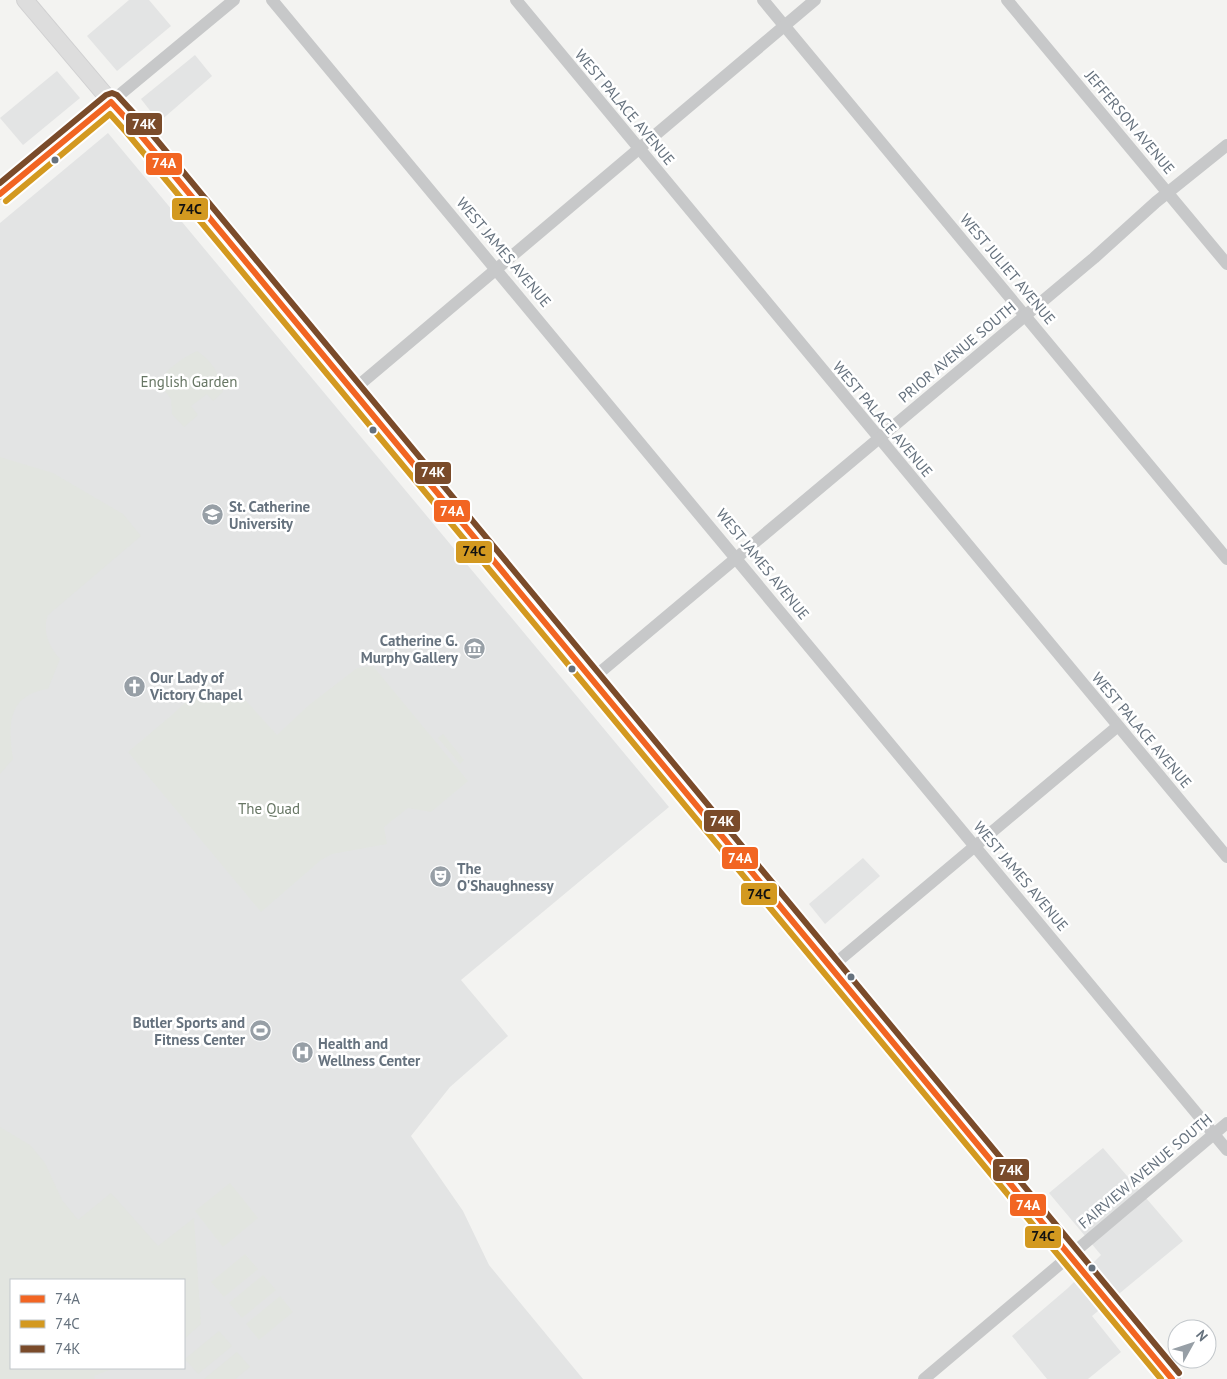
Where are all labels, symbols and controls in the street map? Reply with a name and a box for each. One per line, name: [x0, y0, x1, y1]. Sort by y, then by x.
street label: WEST PALACE AVENUE: [571, 45, 679, 169]
street label: JEFFERSON AVENUE: [1081, 66, 1179, 178]
line badge: 74K: [125, 112, 163, 136]
text: 74K: [132, 115, 157, 133]
line badge: 74A: [145, 152, 183, 176]
text: 74A: [152, 154, 177, 172]
unlabelled marker: [50, 155, 60, 165]
street label: WEST JAMES AVENUE: [453, 193, 555, 311]
line badge: 74C: [171, 197, 209, 221]
text: 74C: [178, 200, 202, 218]
street label: WEST JULIET AVENUE: [956, 210, 1060, 328]
street label: PRIOR AVENUE SOUTH: [894, 297, 1020, 407]
street label: WEST PALACE AVENUE: [829, 357, 937, 481]
park label: English Garden: [141, 372, 237, 391]
unlabelled marker: [368, 425, 378, 435]
line badge: 74K: [414, 461, 452, 485]
text: 74K: [421, 463, 446, 481]
place label: St. Catherine University: [229, 497, 311, 533]
line badge: 74A: [433, 499, 471, 523]
text: 74A: [440, 502, 465, 520]
school or university icon: St. Catherine University: [201, 503, 225, 527]
street label: WEST JAMES AVENUE: [712, 505, 814, 623]
line badge: 74C: [455, 540, 493, 564]
text: 74C: [462, 542, 486, 560]
place label: Catherine G. Murphy Gallery: [361, 631, 459, 667]
museum icon: Catherine G. Murphy Gallery: [462, 637, 486, 661]
unlabelled marker: [567, 664, 577, 674]
place label: Our Lady of Victory Chapel: [149, 668, 243, 704]
street label: WEST PALACE AVENUE: [1088, 668, 1196, 792]
church icon: Our Lady of Victory Chapel: [122, 674, 146, 698]
park label: The Quad: [238, 799, 300, 818]
line badge: 74K: [703, 809, 741, 833]
text: 74K: [710, 812, 735, 830]
street label: WEST JAMES AVENUE: [970, 817, 1072, 935]
line badge: 74A: [721, 846, 759, 870]
text: 74A: [728, 849, 753, 867]
place label: The O'Shaughnessy: [457, 859, 555, 895]
theatre icon: The O'Shaughnessy: [429, 865, 453, 889]
line badge: 74C: [740, 882, 778, 906]
text: 74C: [747, 885, 771, 903]
unlabelled marker: [846, 972, 856, 982]
place label: Butler Sports and Fitness Center: [133, 1013, 246, 1049]
sports icon: Butler Sports and Fitness Center: [249, 1019, 273, 1043]
place label: Health and Wellness Center: [318, 1034, 421, 1070]
hospital icon: Health and Wellness Center: [290, 1040, 314, 1064]
street label: FAIRVIEW AVENUE SOUTH: [1074, 1110, 1216, 1232]
line badge: 74K: [992, 1158, 1030, 1182]
text: 74K: [999, 1161, 1024, 1179]
line badge: 74A: [1009, 1193, 1047, 1217]
text: 74A: [1016, 1196, 1041, 1214]
line badge: 74C: [1024, 1225, 1062, 1249]
text: 74C: [1031, 1227, 1055, 1245]
unlabelled marker: [1087, 1263, 1097, 1273]
legend: [10, 1279, 185, 1369]
text: 74A: [55, 1289, 80, 1308]
text: 74C: [55, 1314, 80, 1333]
north arrow: [1167, 1319, 1217, 1369]
text: N: [1192, 1326, 1212, 1345]
text: 74K: [55, 1339, 81, 1358]

